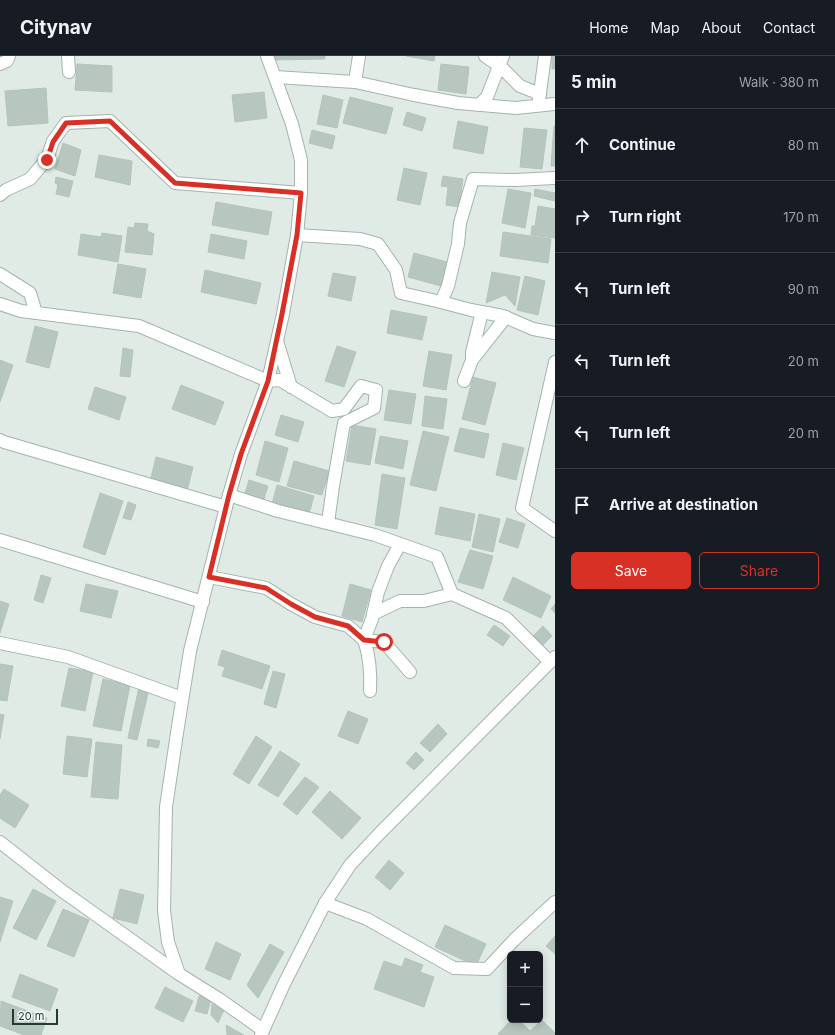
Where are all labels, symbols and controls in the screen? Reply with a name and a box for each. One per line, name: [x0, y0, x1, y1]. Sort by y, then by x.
text: Citynav: [20, 16, 92, 39]
text: Home: [589, 19, 628, 36]
text: Map: [650, 19, 680, 36]
text: About: [702, 19, 741, 36]
text: Contact: [763, 19, 815, 36]
text: 5 min: [571, 72, 617, 92]
text: Walk · 380 m: [739, 74, 819, 90]
icon: ahead: [571, 134, 593, 156]
text: Continue: [609, 135, 676, 154]
text: 80 m: [788, 137, 819, 153]
route end: [38, 151, 56, 169]
icon: right: [571, 206, 593, 228]
text: Turn right: [609, 207, 681, 226]
text: 170 m: [783, 209, 819, 225]
icon: left: [571, 278, 593, 300]
text: Turn left: [609, 279, 670, 298]
text: 90 m: [788, 281, 819, 297]
icon: left: [571, 350, 593, 372]
text: Turn left: [609, 351, 670, 370]
text: 20 m: [788, 353, 819, 369]
icon: left: [571, 422, 593, 444]
text: Turn left: [609, 423, 670, 442]
text: 20 m: [788, 425, 819, 441]
icon: arrive: [571, 494, 593, 516]
text: Arrive at destination: [609, 495, 758, 514]
button: Save: [571, 552, 691, 589]
button: Share: [699, 552, 819, 589]
route start: [375, 633, 393, 651]
map controls: [507, 951, 543, 1023]
button: +: [507, 951, 543, 987]
button: −: [507, 987, 543, 1023]
scale bar: [12, 1007, 58, 1026]
text: 20 m: [18, 1009, 44, 1023]

